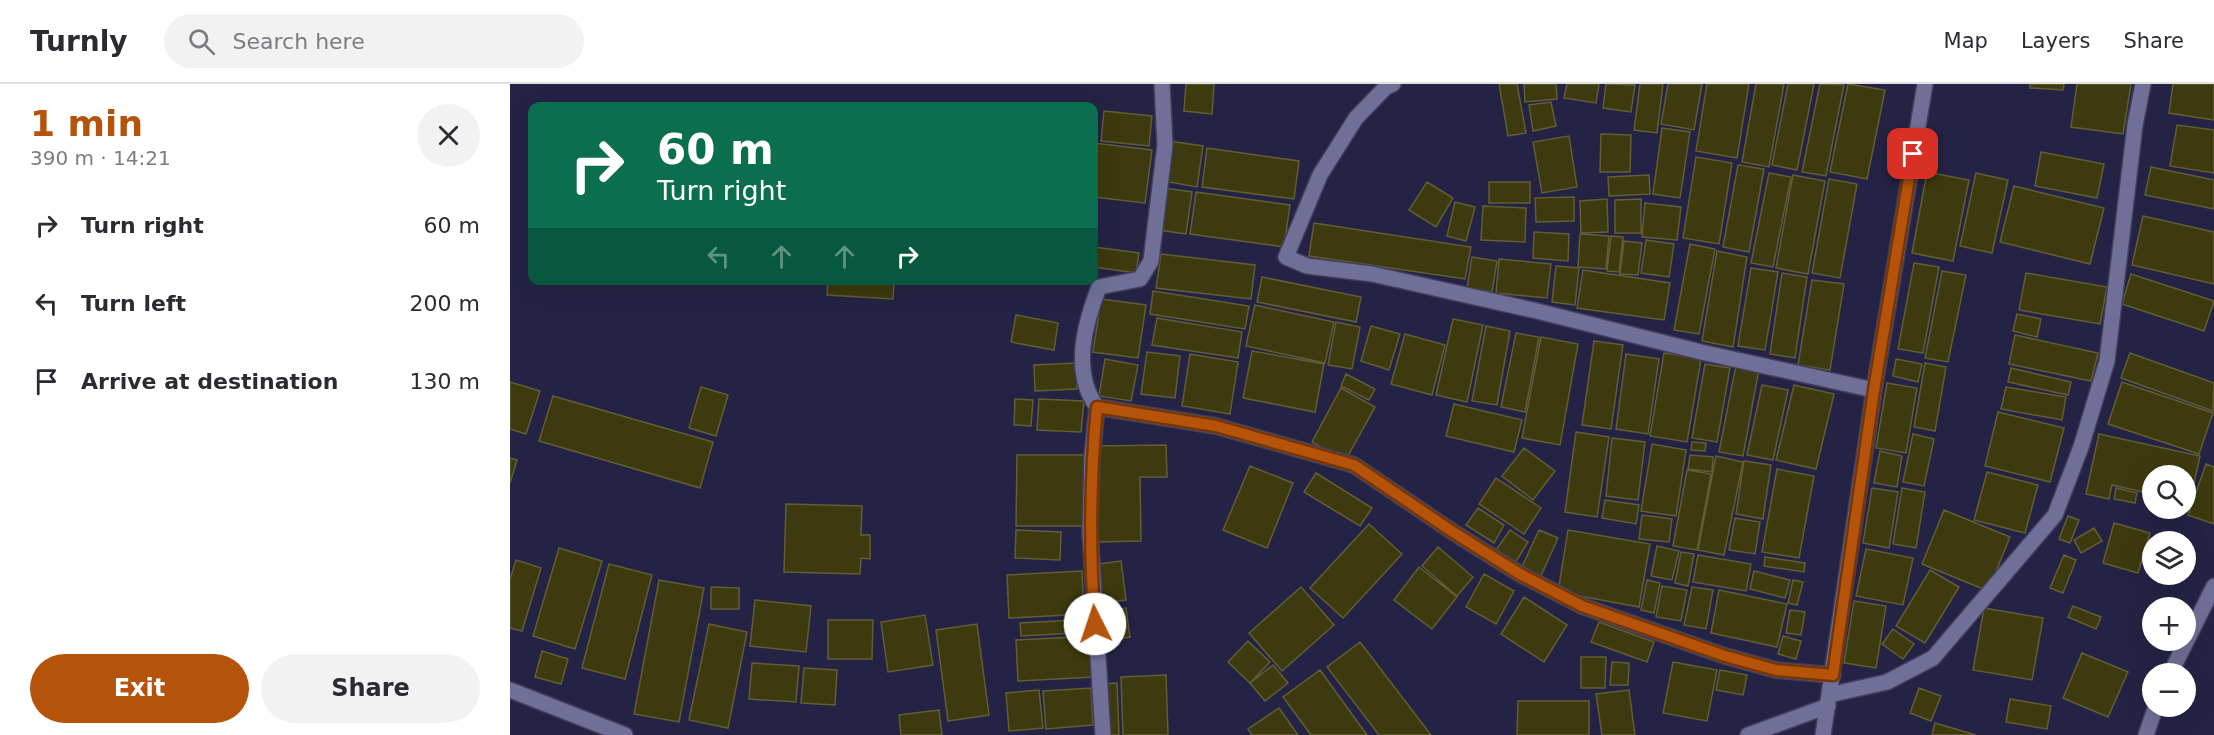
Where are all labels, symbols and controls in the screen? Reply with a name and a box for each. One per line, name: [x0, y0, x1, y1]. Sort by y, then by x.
search box: [164, 14, 584, 68]
text: Turnly: [30, 25, 128, 58]
icon: search: [185, 25, 218, 58]
text: Search here: [233, 29, 365, 54]
text: Map: [1944, 29, 1988, 53]
text: Layers: [2021, 29, 2090, 53]
text: Share: [2123, 29, 2184, 53]
text: 1 min: [30, 103, 143, 144]
button: close: [417, 104, 480, 167]
text: 60 m: [657, 125, 774, 174]
icon: right: [558, 126, 636, 204]
pin: [1887, 128, 1938, 179]
icon: arrive: [1896, 137, 1929, 170]
text: 390 m · 14:21: [30, 146, 171, 170]
text: Turn right: [657, 175, 786, 206]
icon: right: [30, 209, 63, 242]
text: Turn right: [81, 213, 204, 238]
text: 60 m: [424, 213, 480, 238]
icon: left: [702, 240, 735, 273]
icon: ahead: [765, 240, 798, 273]
icon: ahead: [828, 240, 861, 273]
icon: right: [891, 240, 924, 273]
icon: left: [30, 287, 63, 320]
text: Turn left: [81, 291, 186, 316]
text: 200 m: [410, 291, 480, 316]
icon: arrive: [30, 365, 63, 398]
text: Arrive at destination: [81, 369, 338, 394]
text: 130 m: [410, 369, 480, 394]
map controls: [2142, 465, 2196, 717]
button: search: [2142, 465, 2196, 519]
button: layers: [2142, 531, 2196, 585]
position arrow: [1063, 592, 1127, 656]
button: +: [2142, 597, 2196, 651]
button: Exit: [30, 654, 249, 723]
button: Share: [261, 654, 480, 723]
button: −: [2142, 663, 2196, 717]

